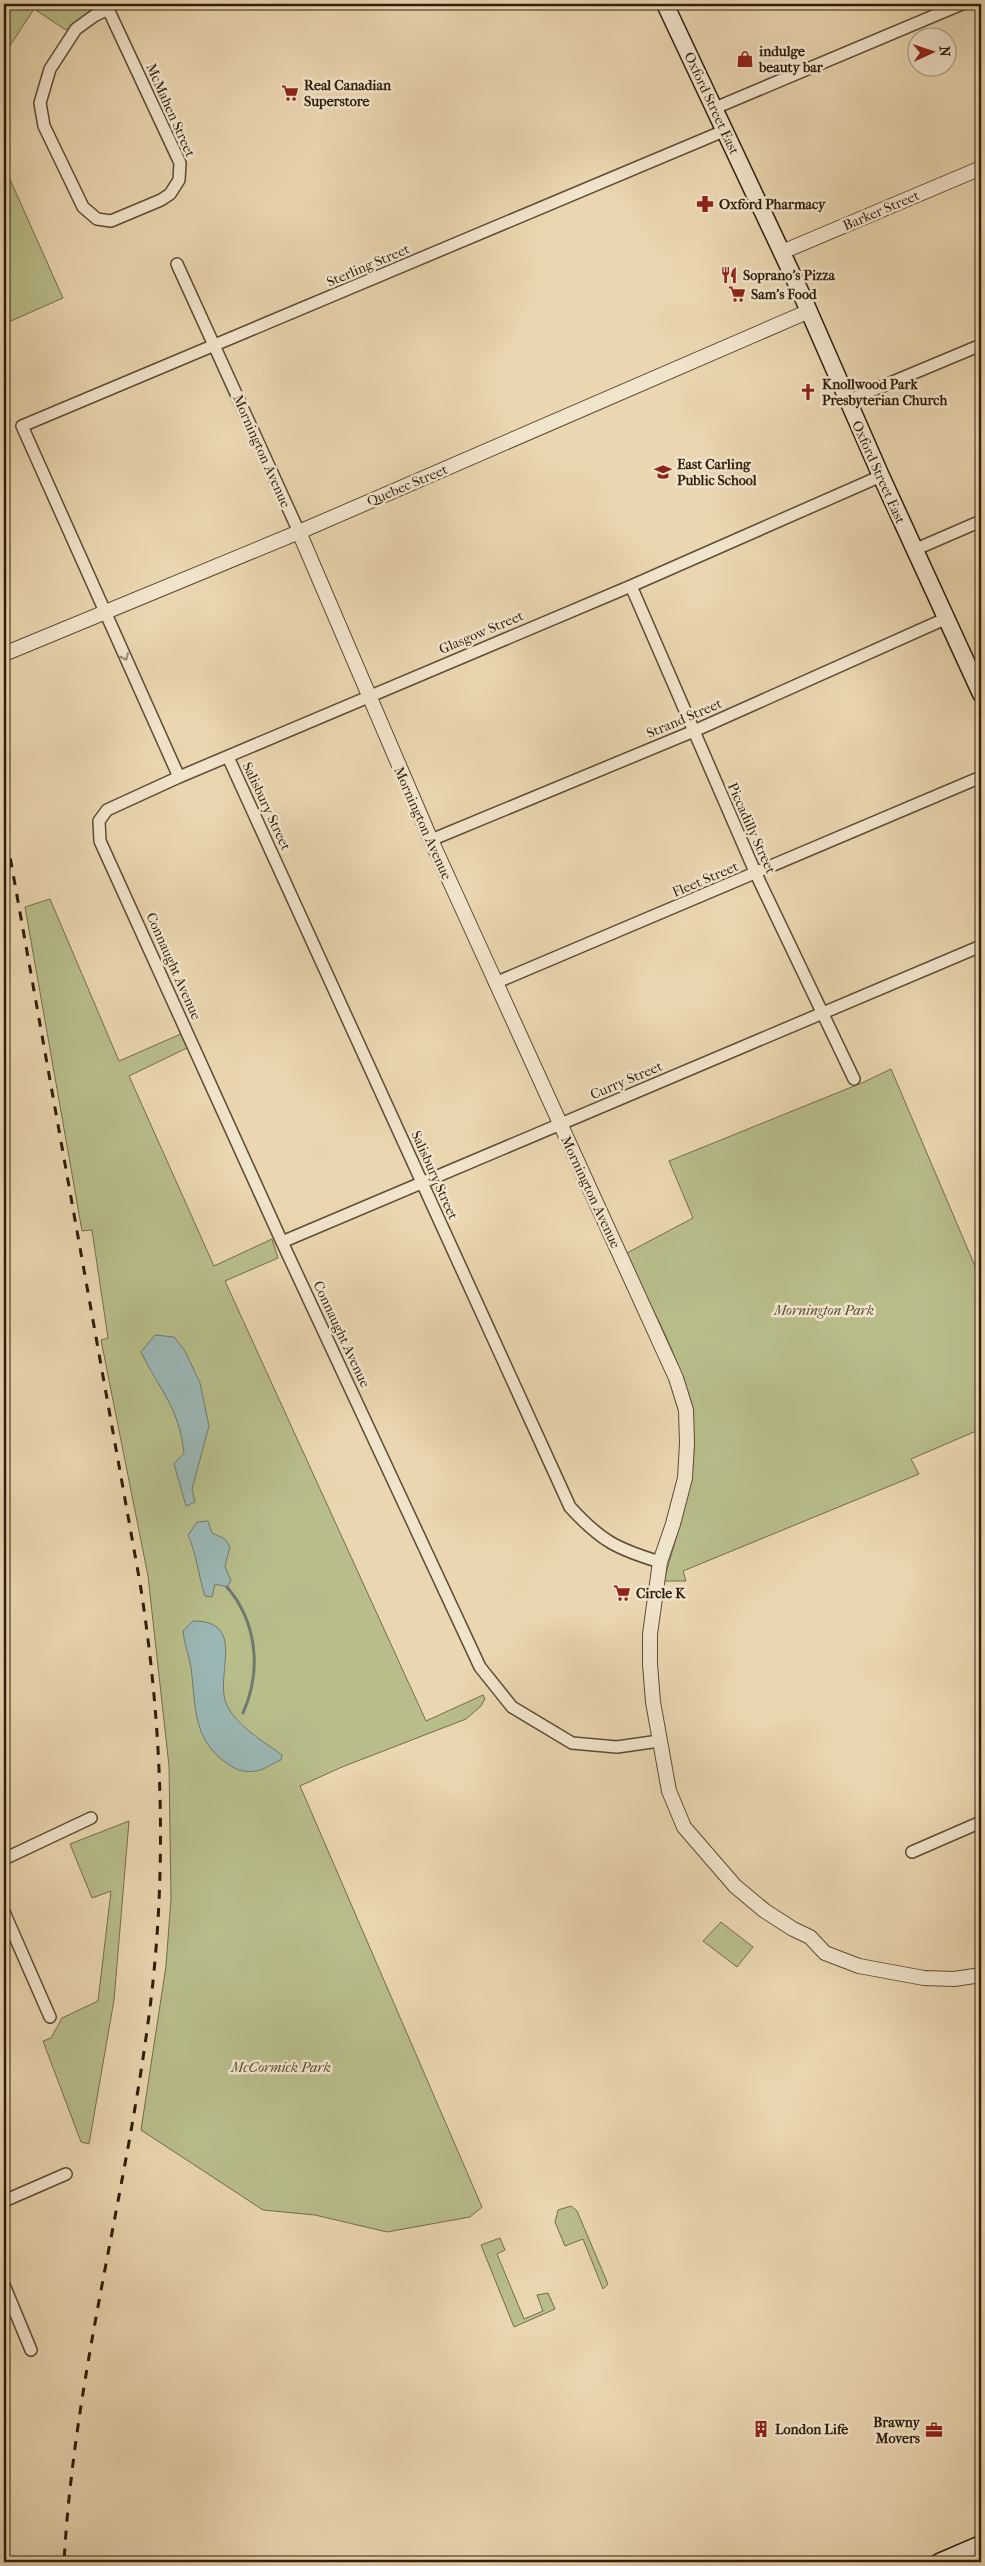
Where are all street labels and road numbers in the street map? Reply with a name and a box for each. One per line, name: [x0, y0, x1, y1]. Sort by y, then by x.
street label: Oxford Street East: [680, 49, 743, 157]
street label: McMahen Street: [142, 61, 199, 160]
street label: Barker Street: [840, 187, 922, 234]
street label: Sterling Street: [324, 240, 412, 291]
street label: Mornington Avenue: [229, 392, 294, 510]
street label: Oxford Street East: [848, 418, 909, 526]
street label: Quebec Street: [364, 461, 450, 510]
street label: Glasgow Street: [436, 607, 526, 658]
street label: Strand Street: [644, 695, 724, 742]
street label: Salisbury Street: [239, 759, 294, 853]
street label: Mornington Avenue: [390, 764, 455, 882]
street label: Piccadilly Street: [724, 780, 779, 876]
street label: Fleet Street: [670, 858, 741, 901]
street label: Connaught Avenue: [142, 910, 205, 1022]
street label: Curry Street: [588, 1058, 665, 1103]
street label: Salisbury Street: [407, 1128, 462, 1222]
street label: Mornington Avenue: [557, 1133, 624, 1251]
street label: Connaught Avenue: [309, 1278, 374, 1390]

